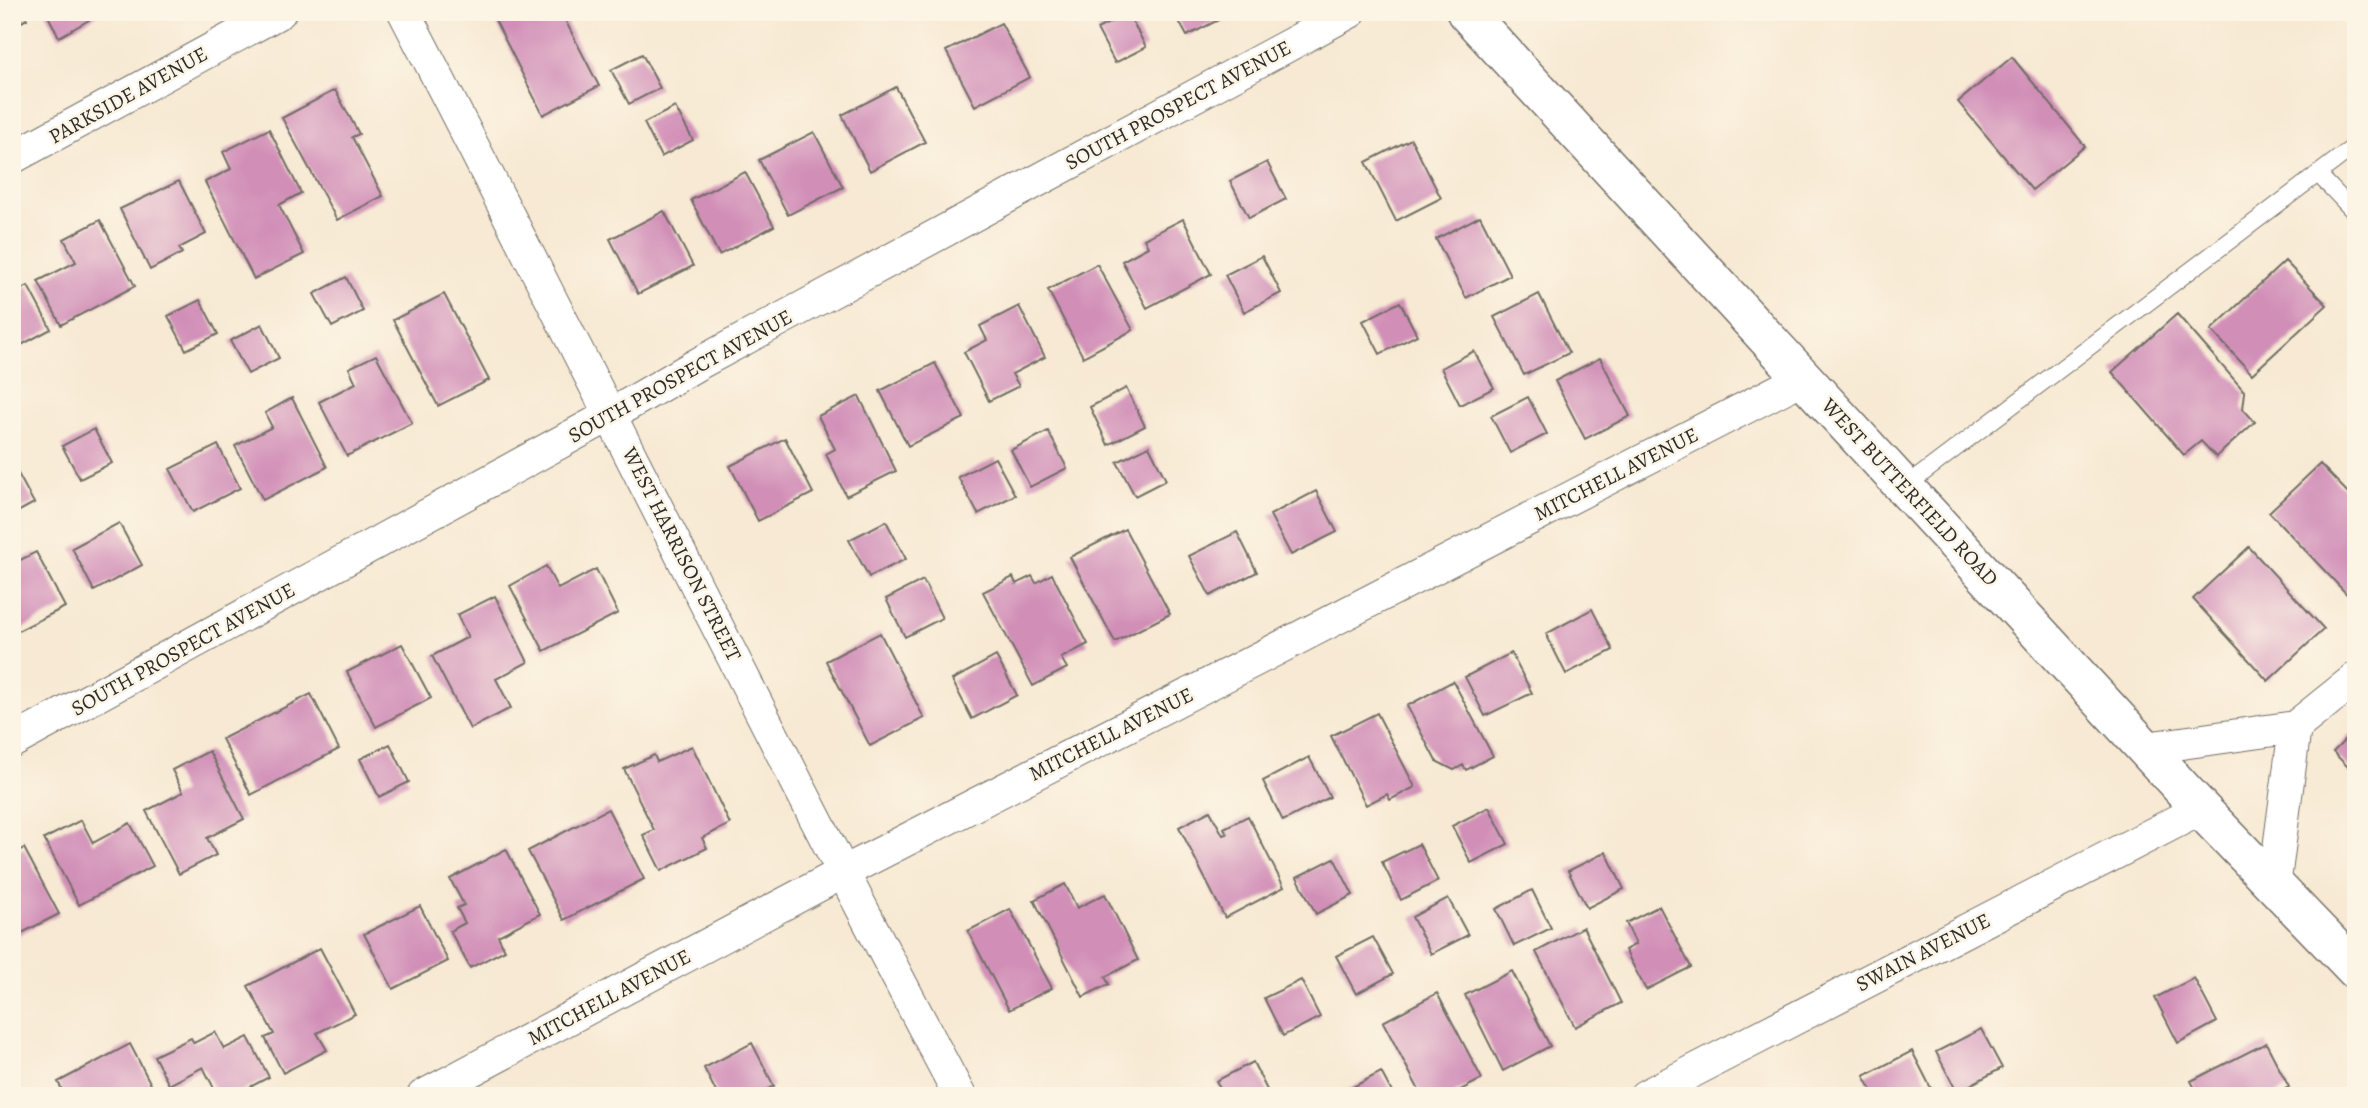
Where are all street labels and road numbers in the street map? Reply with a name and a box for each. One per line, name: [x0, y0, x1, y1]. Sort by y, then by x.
street label: SOUTH PROSPECT AVENUE: [1060, 33, 1296, 177]
street label: PARKSIDE AVENUE: [43, 40, 213, 150]
street label: SOUTH PROSPECT AVENUE: [563, 303, 797, 449]
street label: WEST BUTTERFIELD ROAD: [1815, 391, 2005, 592]
street label: MITCHELL AVENUE: [1529, 420, 1703, 528]
street label: WEST HARRISON STREET: [615, 441, 748, 666]
street label: SOUTH PROSPECT AVENUE: [66, 576, 300, 722]
street label: MITCHELL AVENUE: [1024, 680, 1198, 788]
street label: SWAIN AVENUE: [1851, 906, 1995, 998]
street label: MITCHELL AVENUE: [523, 942, 695, 1052]

